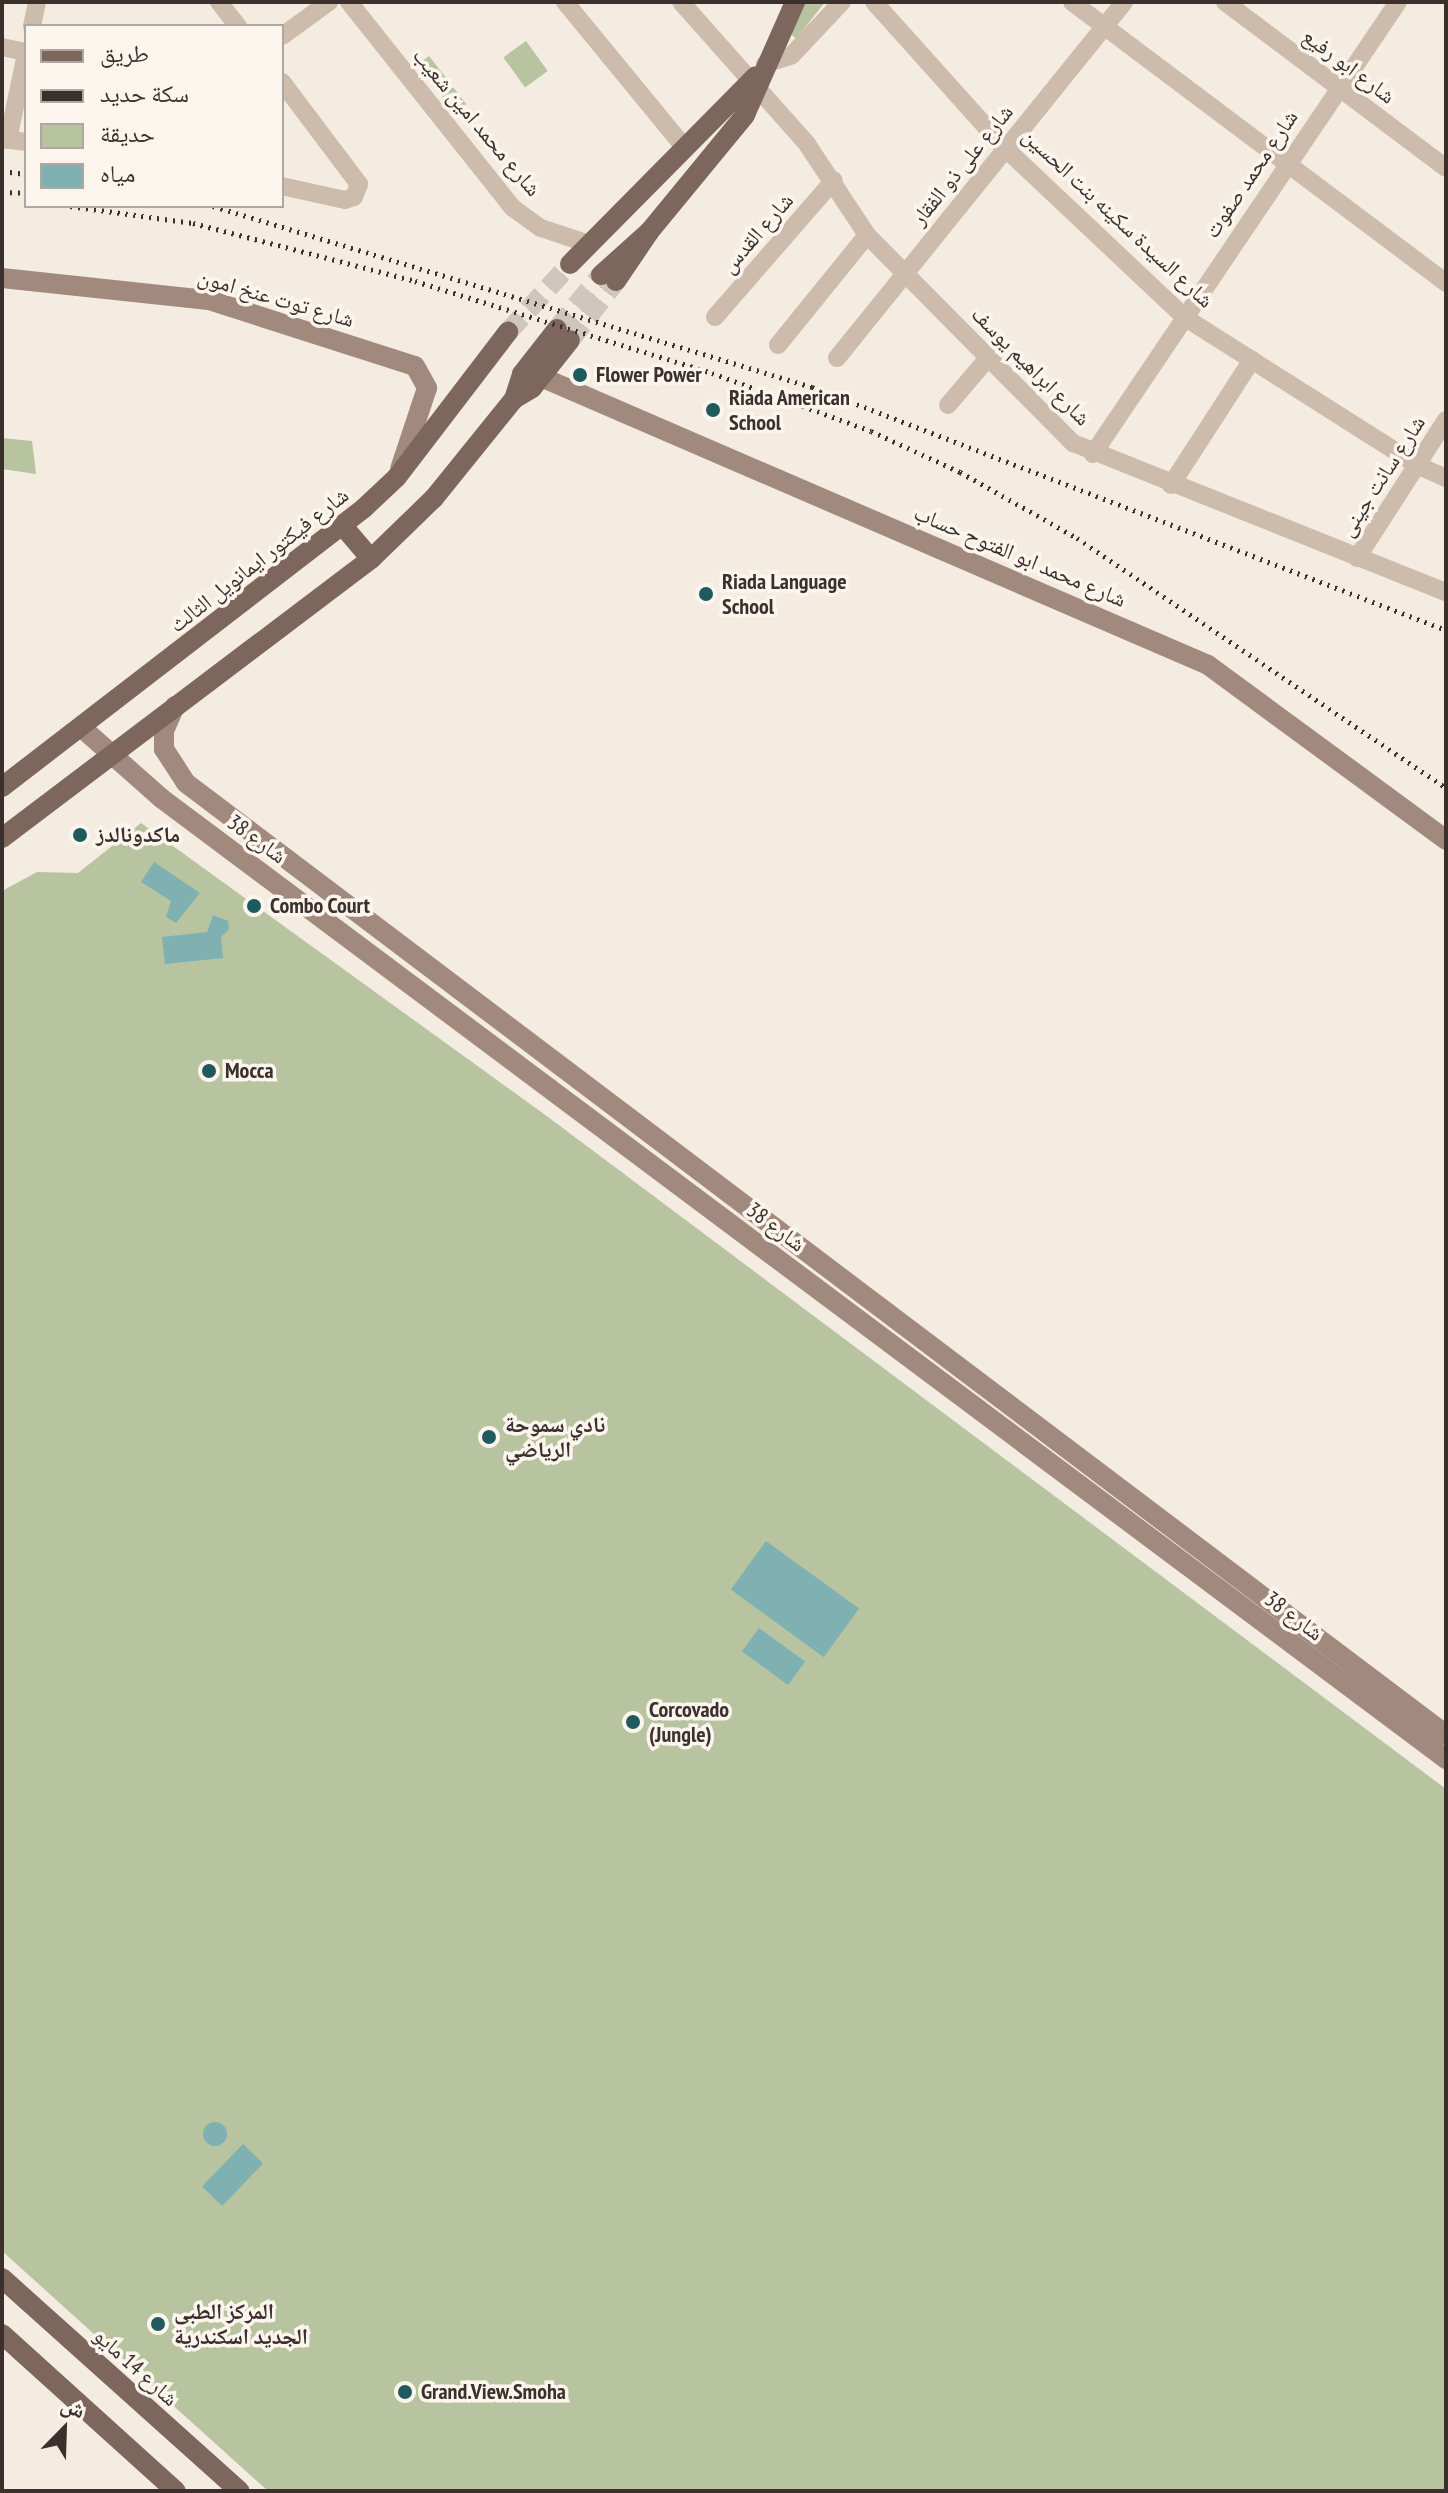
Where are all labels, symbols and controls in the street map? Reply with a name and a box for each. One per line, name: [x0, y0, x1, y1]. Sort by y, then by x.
street label: شارع ابو رفيع: [1298, 23, 1400, 109]
legend: [24, 24, 284, 208]
text: طريق: [100, 38, 149, 69]
street label: شارع محمد امين شعيب: [407, 42, 547, 202]
text: سكة حديد: [100, 78, 189, 109]
street label: شارع على ذو الفقار: [905, 99, 1019, 231]
street label: شارع محمد صفوت: [1199, 105, 1303, 243]
text: حديقة: [100, 118, 155, 149]
street label: شارع السيدة سكينه بنت الحسين: [1017, 123, 1219, 313]
text: مياه: [100, 158, 135, 189]
street label: شارع القدس: [715, 188, 799, 278]
street label: شارع توت عنخ امون: [195, 263, 357, 333]
street label: شارع ابراهيم يوسف: [966, 301, 1096, 431]
place label: Flower Power: [596, 362, 702, 388]
marker: Flower Power: [571, 366, 589, 384]
place label: Riada American School: [729, 384, 851, 436]
marker: Riada American School: [704, 401, 722, 419]
street label: شارع سانت جينى: [1333, 411, 1431, 541]
street label: شارع فيكتور ايمانويل الثالث: [164, 482, 354, 638]
street label: شارع محمد ابو الفتوح حساب: [910, 499, 1130, 613]
place label: Riada Language School: [722, 568, 847, 620]
marker: Riada Language School: [697, 585, 715, 603]
street label: شارع 38: [222, 809, 292, 869]
place label: ماكدونالدز: [96, 822, 180, 848]
marker: ماكدونالدز: [71, 826, 89, 844]
place label: Combo Court: [270, 893, 370, 919]
marker: Combo Court: [245, 897, 263, 915]
place label: Mocca: [225, 1058, 274, 1084]
marker: Mocca: [200, 1062, 218, 1080]
street label: شارع 38: [742, 1197, 810, 1257]
place label: نادي سموحة الرياضي: [505, 1411, 605, 1462]
marker: نادي سموحة الرياضي: [480, 1428, 498, 1446]
street label: شارع 38: [1260, 1586, 1328, 1646]
place label: Corcovado (Jungle): [649, 1696, 729, 1748]
marker: Corcovado (Jungle): [624, 1713, 642, 1731]
place label: المركز الطبى الجديد اسكندرية: [174, 2298, 308, 2350]
marker: المركز الطبى الجديد اسكندرية: [149, 2315, 167, 2333]
street label: شارع 14 مايو: [88, 2322, 184, 2412]
place label: Grand.View.Smoha: [421, 2379, 566, 2405]
marker: Grand.View.Smoha: [396, 2383, 414, 2401]
north arrow: [24, 2389, 104, 2469]
text: ش: [57, 2389, 90, 2424]

